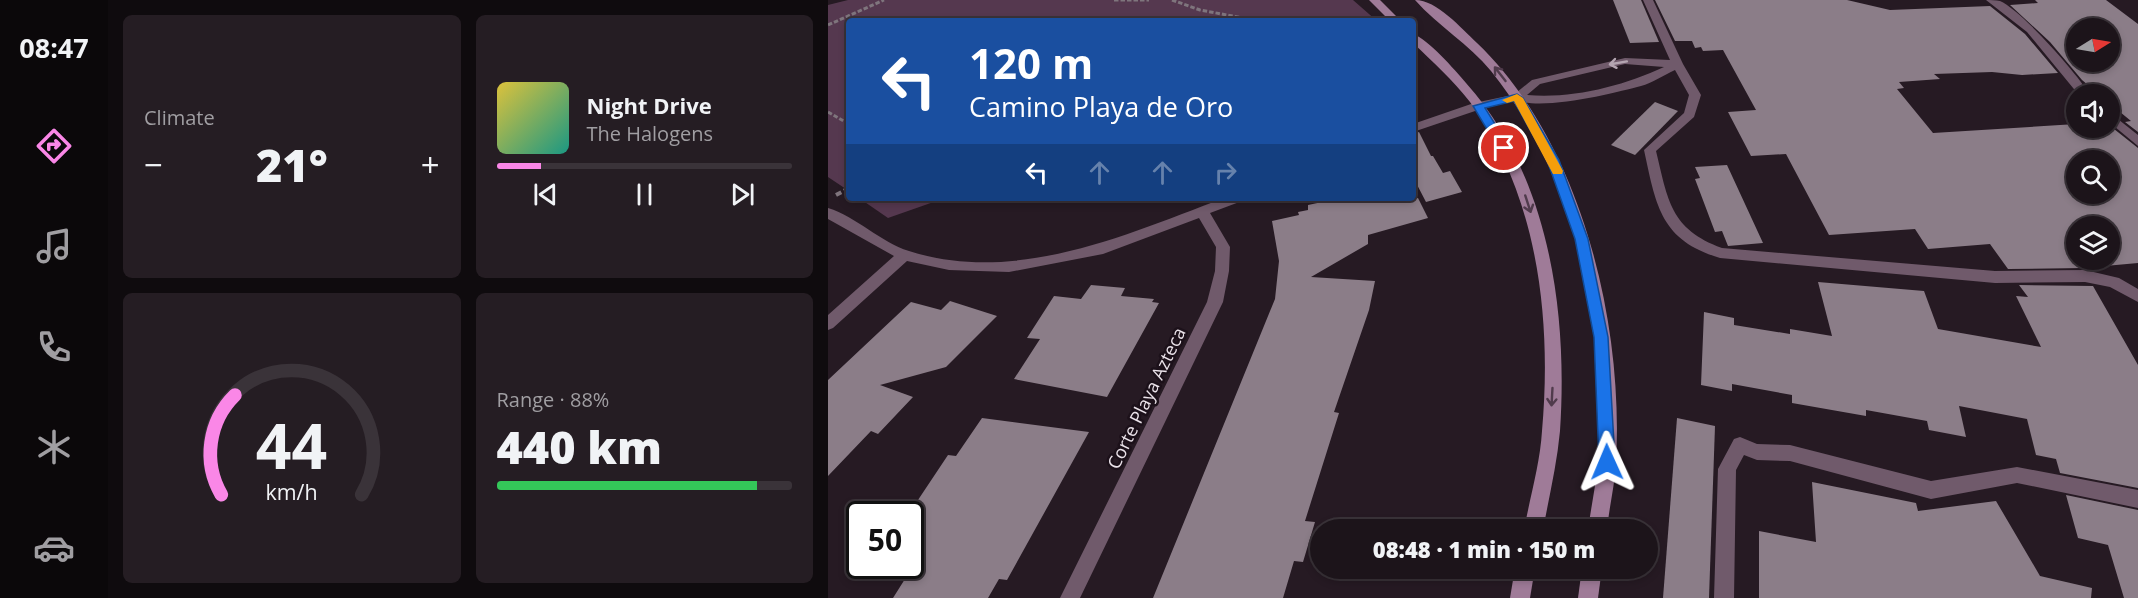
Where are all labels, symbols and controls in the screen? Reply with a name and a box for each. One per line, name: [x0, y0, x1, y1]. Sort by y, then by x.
north arrow: [2066, 18, 2120, 72]
map controls: [2066, 18, 2120, 270]
text: 08:47: [19, 29, 89, 66]
text: 120 m: [969, 34, 1093, 91]
icon: left: [870, 42, 948, 120]
one-way arrow: [1609, 58, 1629, 69]
one-way arrow: [1493, 67, 1506, 83]
button: sound: [2066, 84, 2120, 138]
text: Camino Playa de Oro: [969, 88, 1233, 125]
text: Night Drive: [587, 90, 712, 120]
text: Climate: [144, 104, 215, 131]
text: The Halogens: [587, 120, 713, 147]
pin: [1478, 122, 1529, 173]
icon: directions: [33, 125, 75, 167]
icon: arrive: [1487, 131, 1520, 164]
text: 21°: [256, 134, 328, 195]
text: −: [144, 142, 163, 187]
text: +: [421, 142, 440, 187]
button: search: [2066, 150, 2120, 204]
icon: left: [1020, 156, 1053, 189]
icon: ahead: [1083, 156, 1116, 189]
icon: ahead: [1146, 156, 1179, 189]
icon: right: [1209, 156, 1242, 189]
icon: previous: [529, 178, 562, 211]
icon: pause: [628, 178, 661, 211]
icon: next: [726, 178, 759, 211]
one-way arrow: [1523, 194, 1534, 213]
button: layers: [2066, 216, 2120, 270]
icon: music: [33, 225, 75, 267]
street label: Corte Playa Azteca: [1101, 323, 1191, 473]
icon: phone: [33, 326, 75, 368]
text: Range · 88%: [497, 386, 609, 413]
one-way arrow: [1547, 386, 1558, 406]
text: 44: [256, 402, 327, 487]
text: 440 km: [497, 416, 662, 477]
icon: climate: [33, 426, 75, 468]
position arrow: [1575, 430, 1639, 494]
text: km/h: [266, 477, 318, 506]
speed limit sign: 50: [846, 501, 924, 579]
icon: car: [33, 527, 75, 569]
text: 08:48 · 1 min · 150 m: [1373, 534, 1595, 564]

